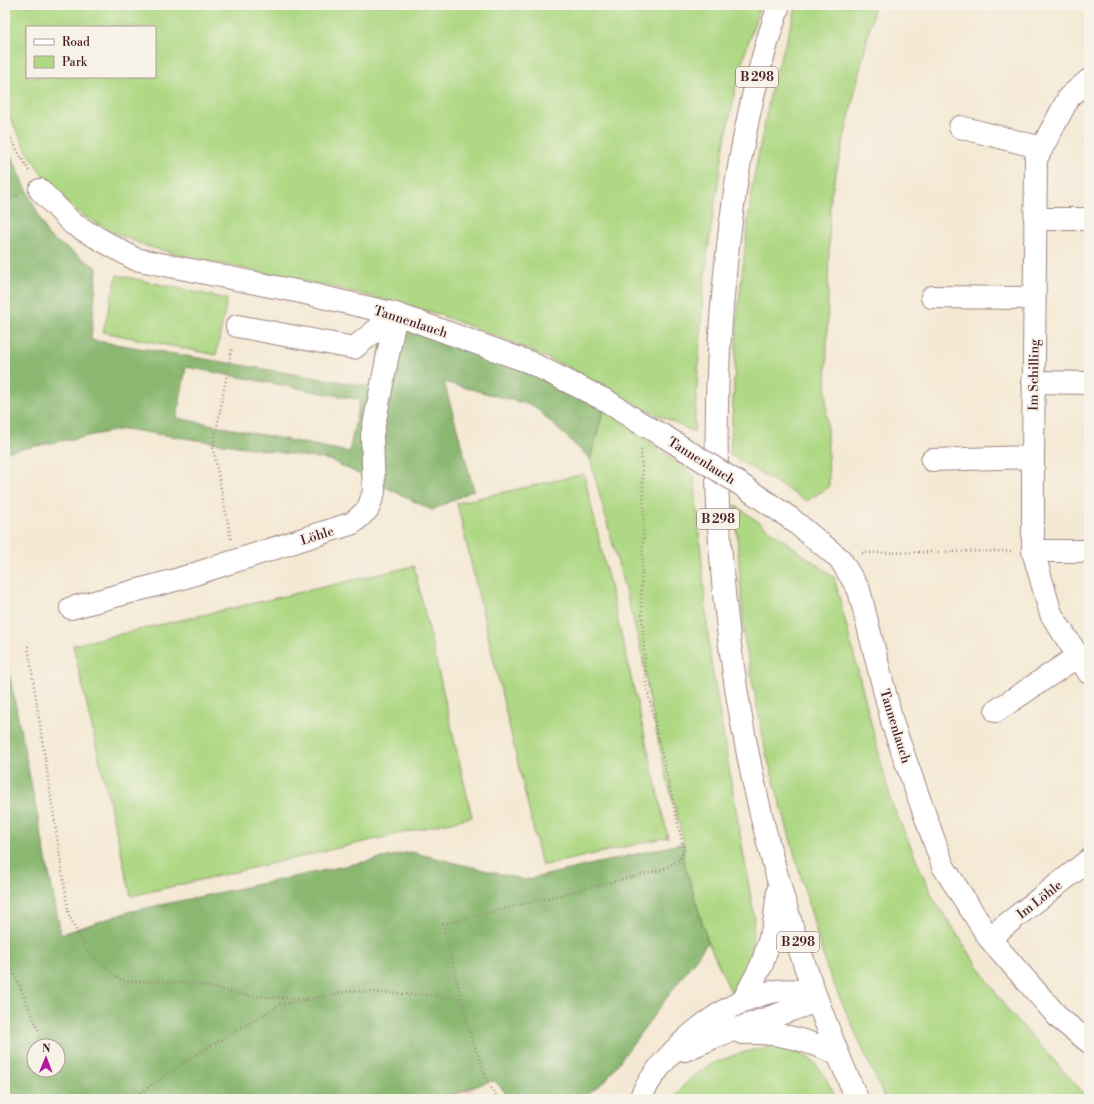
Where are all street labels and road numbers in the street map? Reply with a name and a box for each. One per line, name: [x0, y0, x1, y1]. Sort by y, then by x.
road number: B 298: [736, 67, 778, 87]
street label: Tannenlauch: [372, 302, 450, 342]
street label: Im Schilling: [1025, 339, 1043, 411]
street label: Tannenlauch: [665, 434, 738, 488]
road number: B 298: [697, 509, 739, 529]
street label: Löhle: [299, 523, 336, 549]
street label: Tannenlauch: [876, 687, 914, 766]
street label: Im Löhle: [1014, 877, 1066, 922]
road number: B 298: [777, 932, 819, 952]

